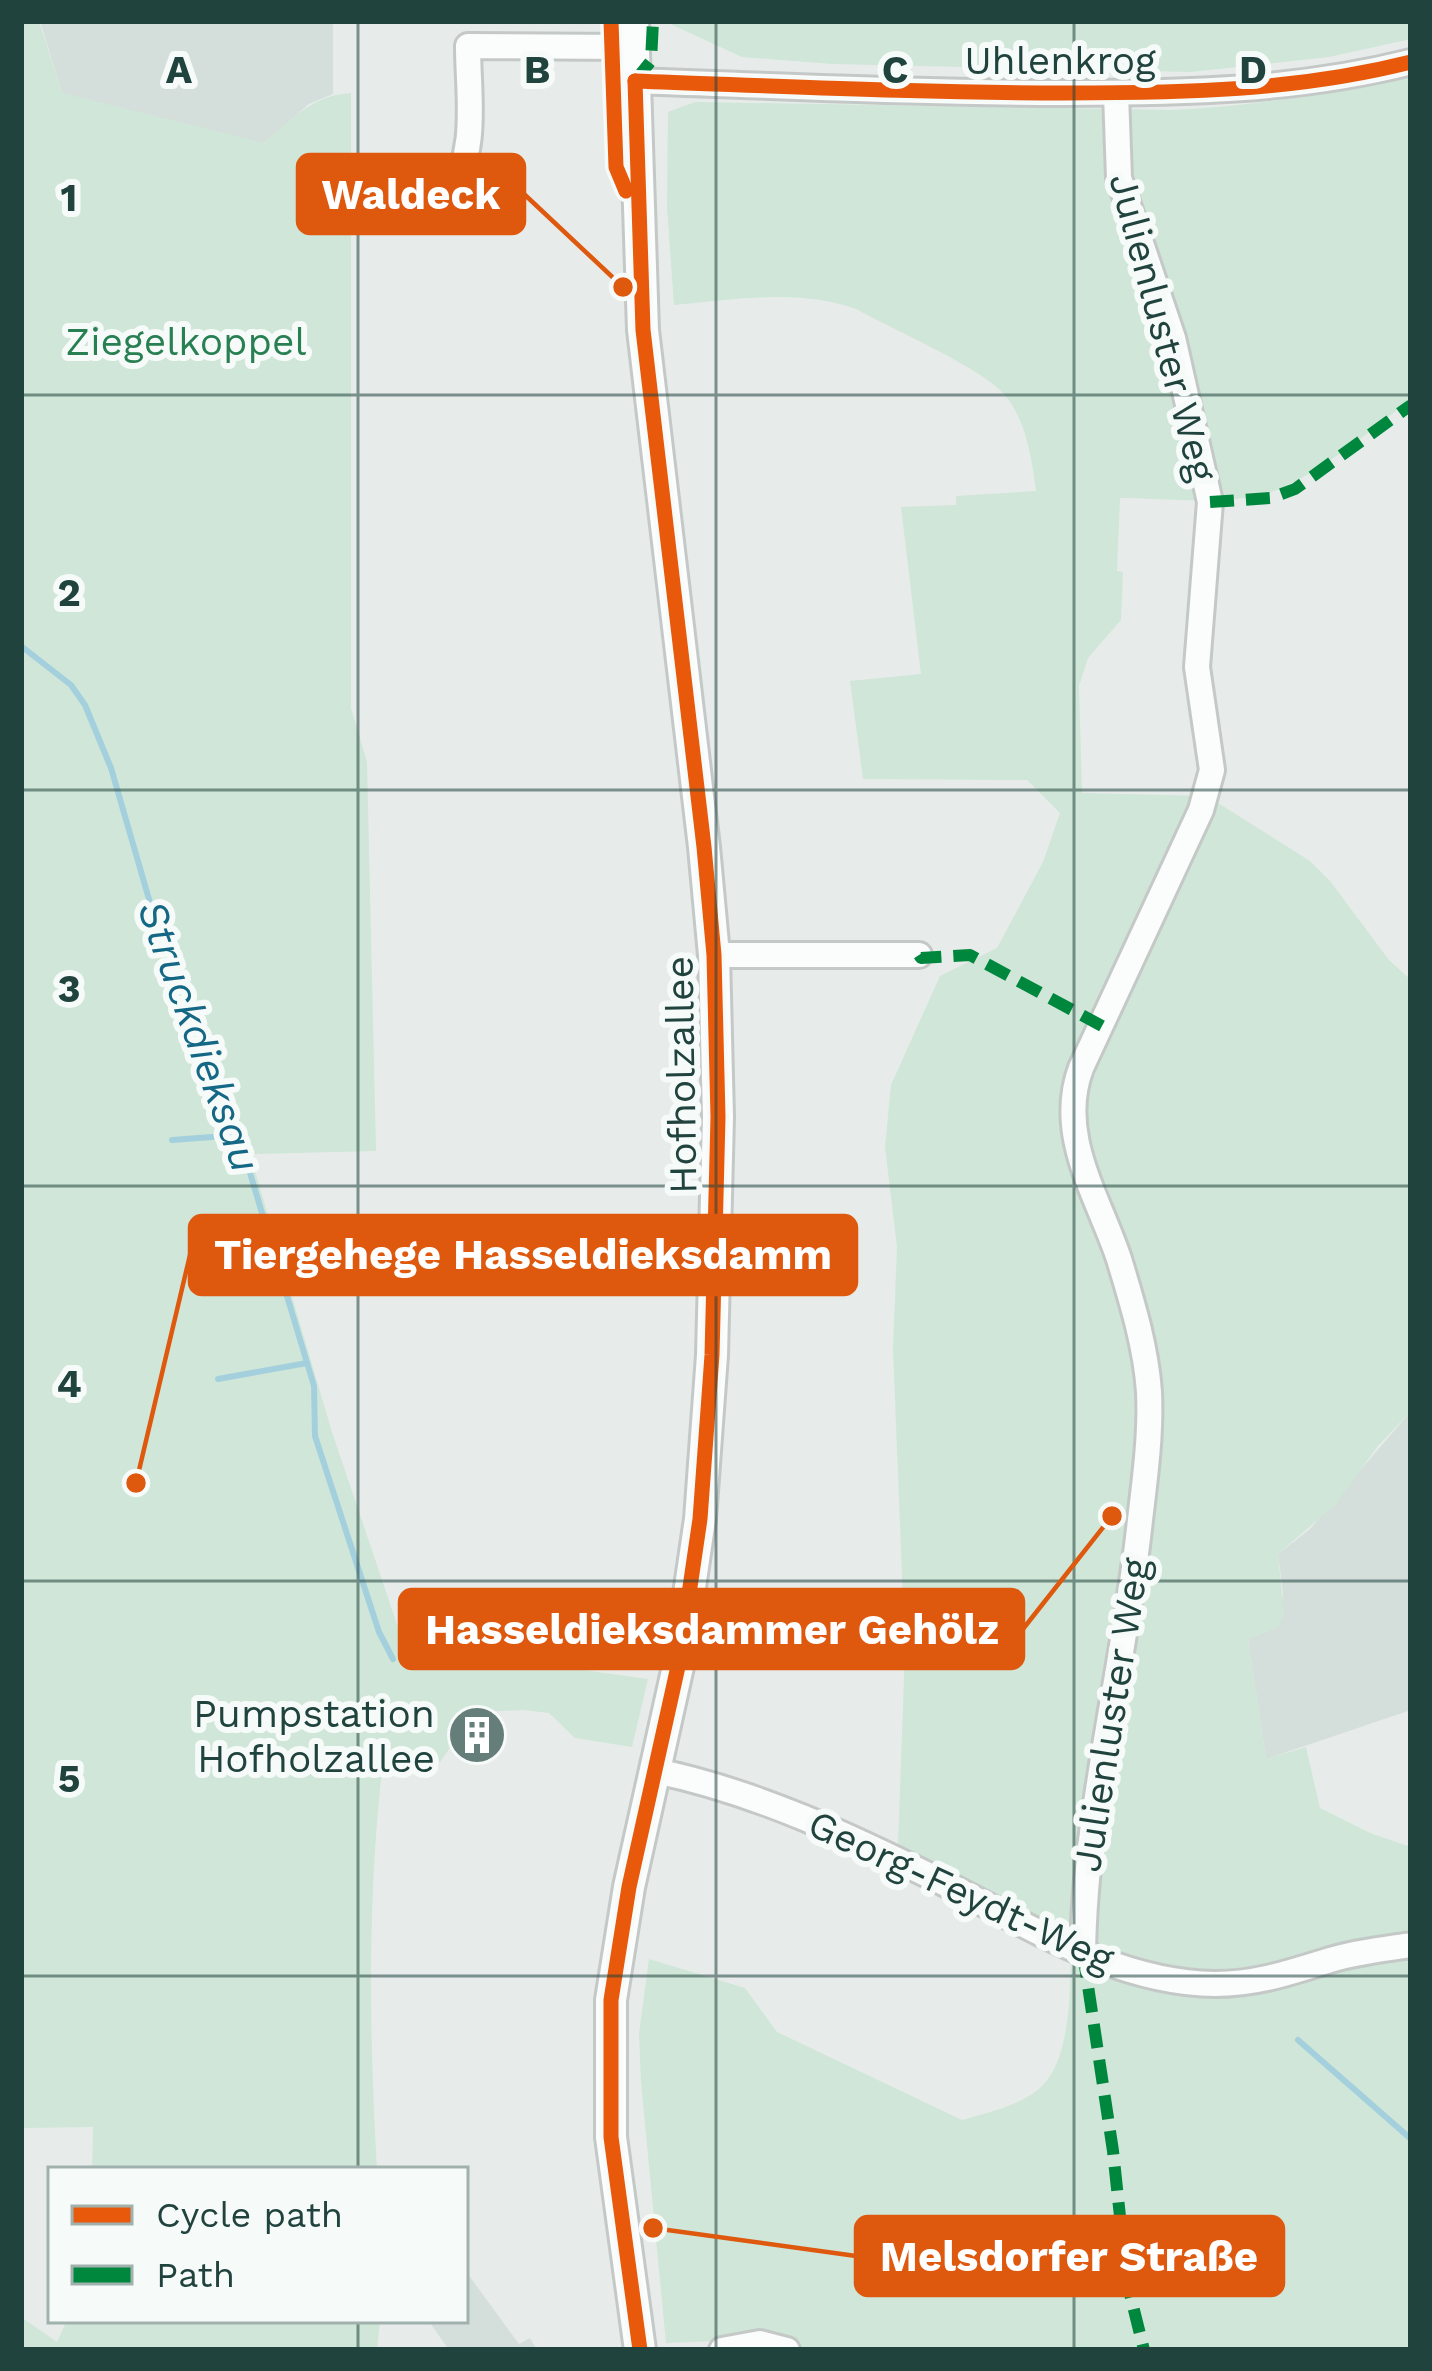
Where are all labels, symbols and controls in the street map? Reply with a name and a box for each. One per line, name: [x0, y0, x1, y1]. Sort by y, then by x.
street label: Uhlenkrog: [964, 38, 1156, 83]
text: A: [166, 47, 193, 92]
text: B: [524, 47, 550, 92]
text: C: [882, 47, 908, 92]
text: D: [1239, 47, 1267, 92]
callout: Waldeck: [298, 155, 524, 233]
street label: Julienluster Weg: [1100, 168, 1226, 486]
text: Waldeck: [322, 170, 501, 219]
text: 1: [61, 175, 77, 220]
park label: Ziegelkoppel: [66, 319, 306, 364]
text: 2: [57, 570, 81, 615]
water label: Struckdieksau: [127, 894, 271, 1178]
street label: Hofholzallee: [656, 956, 706, 1194]
text: 3: [57, 966, 81, 1011]
callout: Tiergehege Hasseldieksdamm: [190, 1216, 856, 1294]
text: Tiergehege Hasseldieksdamm: [214, 1230, 832, 1279]
text: 4: [56, 1361, 82, 1406]
street label: Julienluster Weg: [1064, 1555, 1158, 1875]
callout: Hasseldieksdammer Gehölz: [400, 1590, 1023, 1668]
text: Hasseldieksdammer Gehölz: [425, 1605, 999, 1654]
place label: Pumpstation Hofholzallee: [193, 1691, 435, 1781]
building icon: Pumpstation Hofholzallee: [446, 1704, 508, 1766]
text: 5: [58, 1756, 80, 1801]
street label: Georg-Feydt-Weg: [801, 1801, 1121, 1982]
legend: [48, 2167, 468, 2323]
text: Cycle path: [156, 2194, 343, 2236]
callout: Melsdorfer Straße: [856, 2217, 1283, 2295]
text: Melsdorfer Straße: [880, 2232, 1258, 2281]
text: Path: [156, 2254, 235, 2296]

